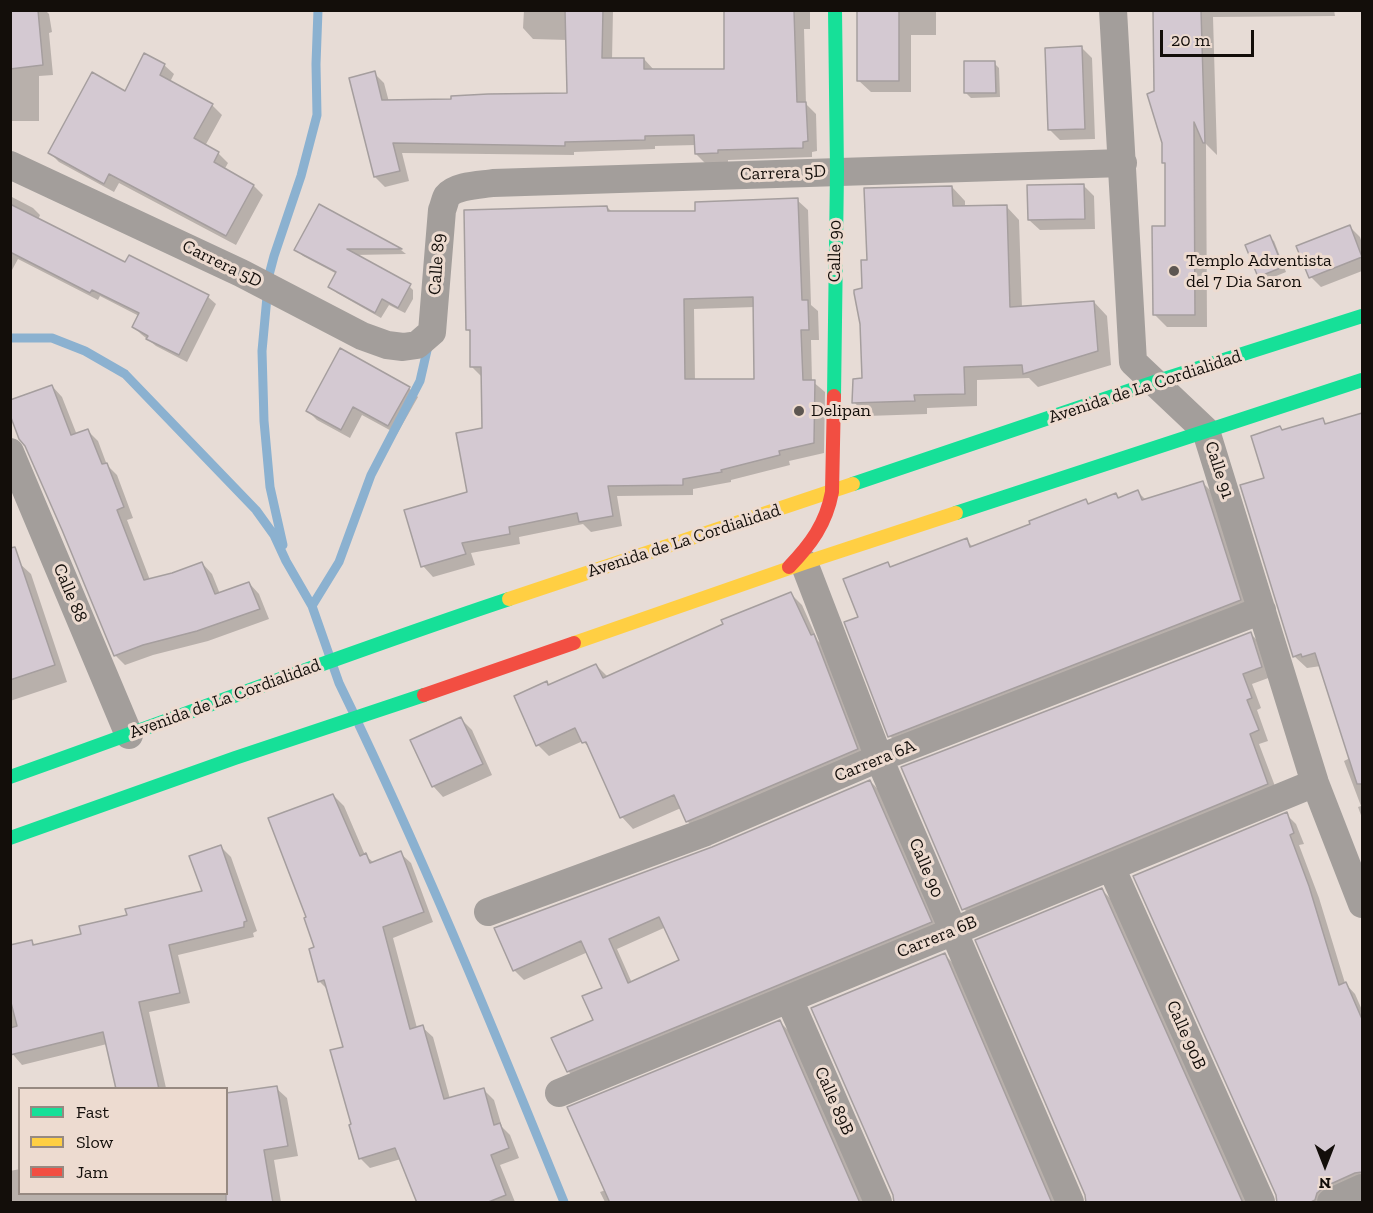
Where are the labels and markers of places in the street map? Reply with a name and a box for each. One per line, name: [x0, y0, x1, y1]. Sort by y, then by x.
place label: Templo Adventista del 7 Dia Saron: [1186, 250, 1332, 292]
marker: Templo Adventista del 7 Dia Saron: [1167, 264, 1181, 278]
place label: Delipan: [811, 400, 871, 422]
marker: Delipan: [792, 404, 806, 418]

